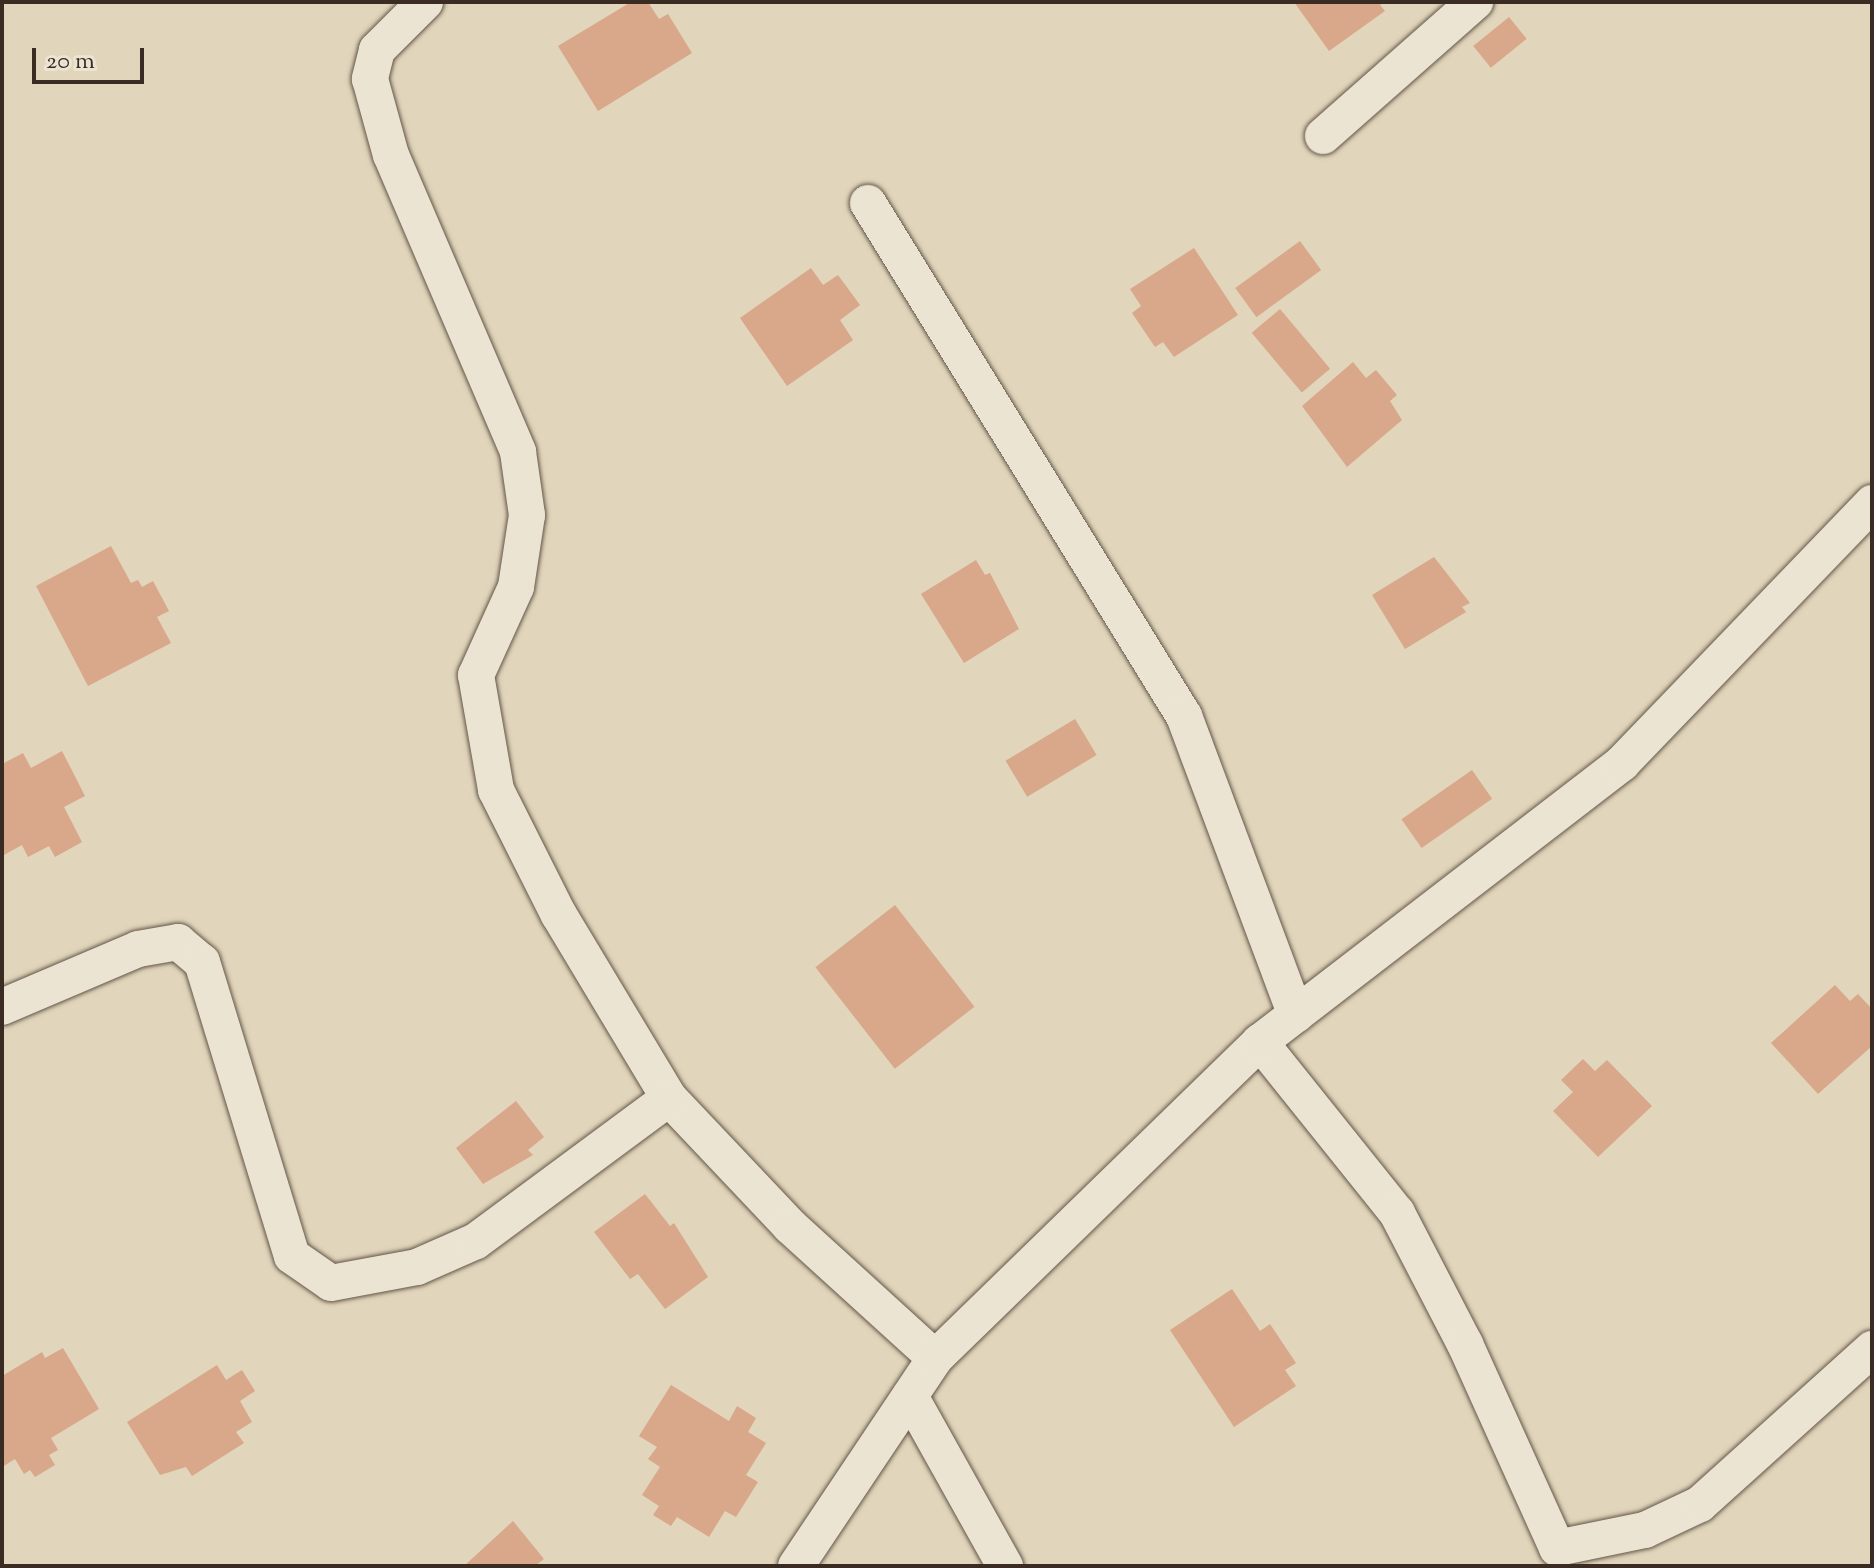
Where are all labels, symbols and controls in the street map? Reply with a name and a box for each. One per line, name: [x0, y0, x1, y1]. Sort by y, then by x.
scale bar: [36, 32, 148, 82]
text: 20 m: [46, 45, 95, 79]

